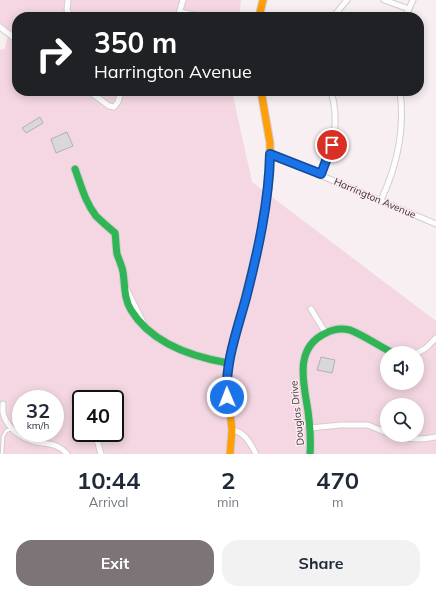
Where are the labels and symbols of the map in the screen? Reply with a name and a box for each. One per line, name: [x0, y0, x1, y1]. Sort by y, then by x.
pin: [315, 128, 349, 162]
street label: Harrington Avenue: [332, 175, 418, 221]
position arrow: [206, 376, 248, 418]
street label: Douglas Drive: [287, 380, 307, 446]
speed limit sign: 40: [72, 390, 124, 442]

